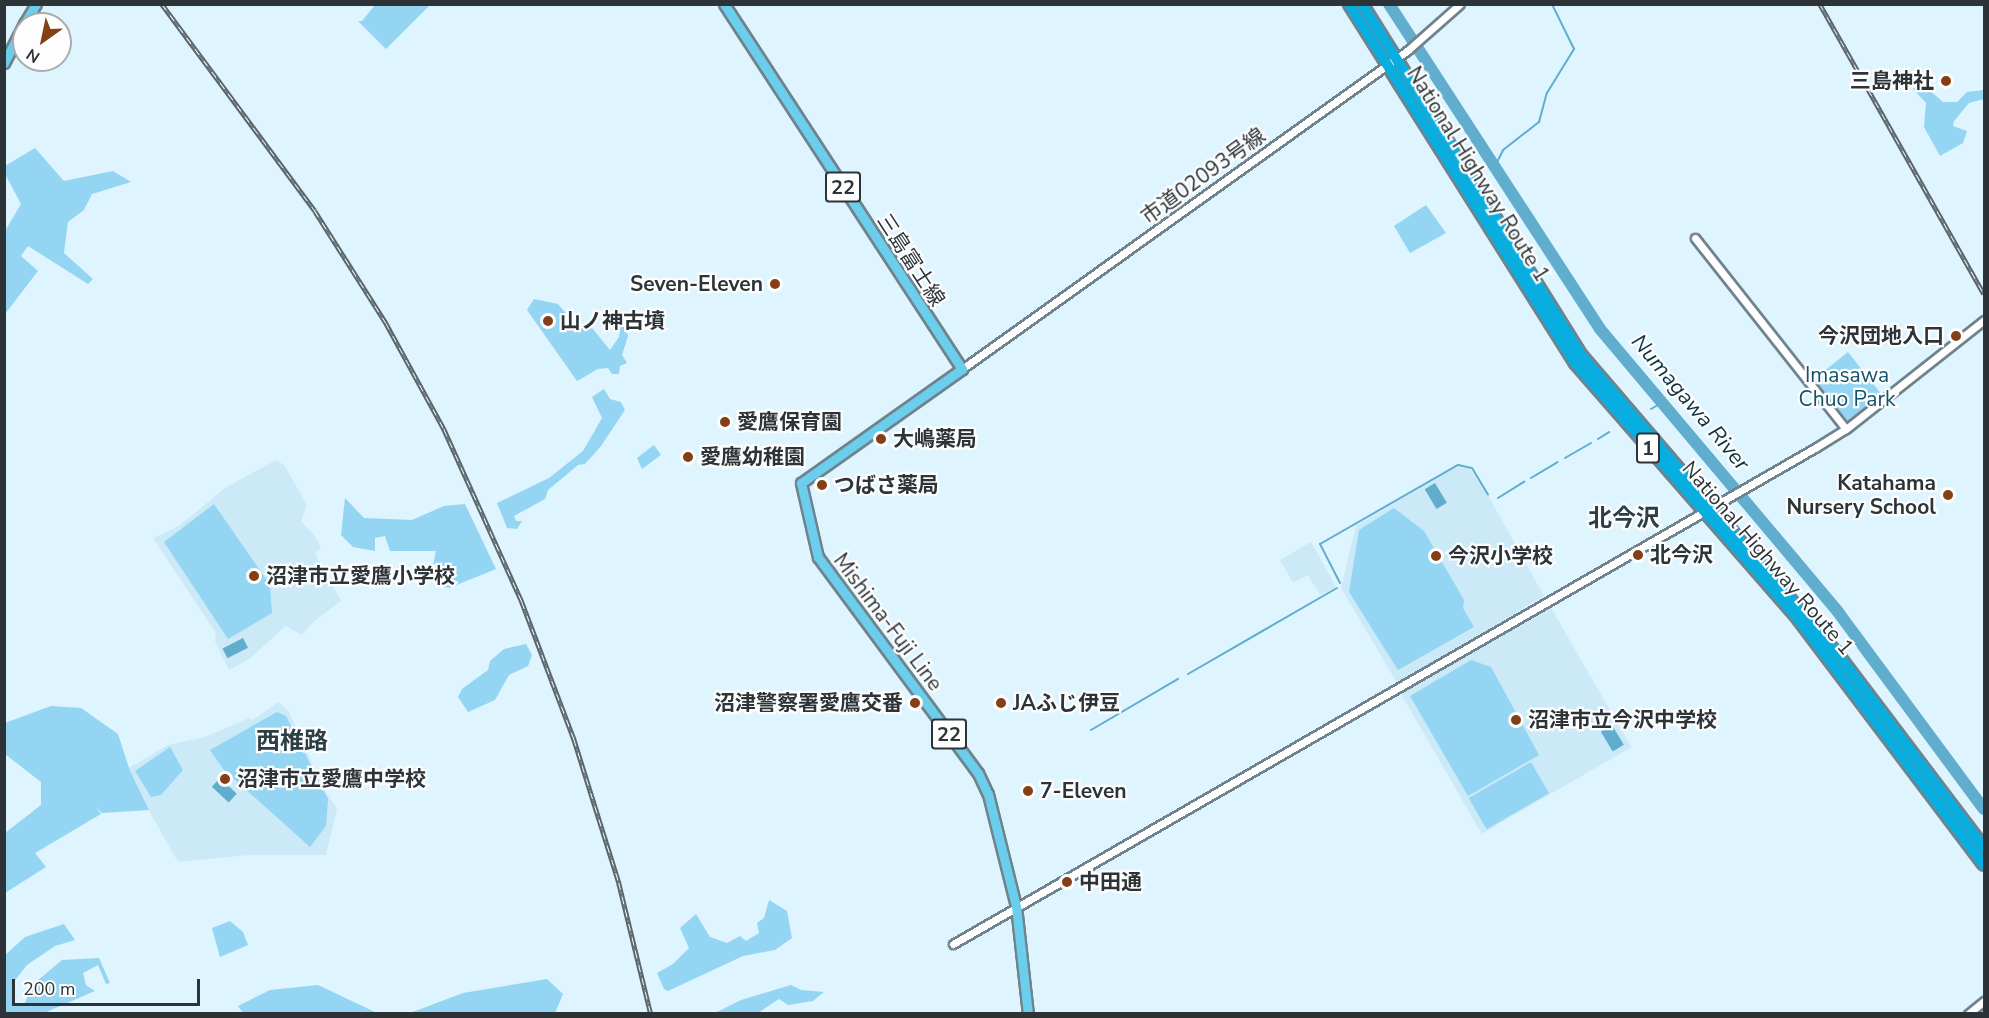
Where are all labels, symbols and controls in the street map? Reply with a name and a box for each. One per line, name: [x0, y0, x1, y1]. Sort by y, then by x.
north arrow: [12, 12, 72, 72]
text: N: [22, 43, 44, 68]
street label: National Highway Route 1: [1401, 62, 1555, 286]
place label: 三島神社: [1850, 68, 1934, 94]
marker: 三島神社: [1939, 74, 1953, 88]
street label: 市道02093号線: [1136, 123, 1270, 229]
road number: 22: [825, 170, 861, 204]
street label: 三島富士線: [872, 209, 950, 311]
place label: Seven-Eleven: [630, 271, 763, 297]
marker: Seven-Eleven: [768, 277, 782, 291]
place label: 山ノ神古墳: [560, 308, 665, 334]
marker: 山ノ神古墳: [541, 314, 555, 328]
place label: 今沢団地入口: [1818, 323, 1944, 349]
marker: 今沢団地入口: [1949, 329, 1963, 343]
water label: Numagawa River: [1625, 330, 1755, 476]
park label: Imasawa Chuo Park: [1799, 362, 1895, 412]
place label: 愛鷹保育園: [737, 409, 842, 435]
marker: 愛鷹保育園: [718, 415, 732, 429]
place label: 大嶋薬局: [893, 426, 977, 452]
road number: 1: [1636, 431, 1660, 465]
marker: 大嶋薬局: [874, 432, 888, 446]
place label: 愛鷹幼稚園: [700, 444, 805, 470]
marker: 愛鷹幼稚園: [681, 450, 695, 464]
street label: National Highway Route 1: [1677, 456, 1859, 660]
place label: Katahama Nursery School: [1786, 470, 1936, 520]
place label: つばさ薬局: [834, 472, 939, 498]
marker: つばさ薬局: [815, 478, 829, 492]
marker: Katahama Nursery School: [1941, 488, 1955, 502]
district label: 北今沢: [1588, 505, 1660, 533]
place label: 北今沢: [1650, 542, 1713, 568]
place label: 今沢小学校: [1448, 543, 1553, 569]
street label: Mishima-Fuji Line: [828, 548, 948, 696]
marker: 北今沢: [1631, 548, 1645, 562]
marker: 今沢小学校: [1429, 549, 1443, 563]
place label: 沼津市立愛鷹小学校: [266, 563, 455, 589]
marker: 沼津市立愛鷹小学校: [247, 569, 261, 583]
place label: 沼津警察署愛鷹交番: [714, 690, 903, 716]
place label: JAふじ伊豆: [1013, 690, 1120, 716]
marker: 沼津警察署愛鷹交番: [908, 696, 922, 710]
marker: JAふじ伊豆: [994, 696, 1008, 710]
place label: 沼津市立今沢中学校: [1528, 707, 1717, 733]
marker: 沼津市立今沢中学校: [1509, 713, 1523, 727]
road number: 22: [931, 717, 967, 751]
district label: 西椎路: [256, 728, 328, 756]
place label: 沼津市立愛鷹中学校: [237, 766, 426, 792]
marker: 沼津市立愛鷹中学校: [218, 772, 232, 786]
place label: 7-Eleven: [1040, 778, 1127, 804]
marker: 7-Eleven: [1021, 784, 1035, 798]
place label: 中田通: [1079, 869, 1142, 895]
marker: 中田通: [1060, 875, 1074, 889]
scale bar: [15, 967, 202, 1005]
text: 200 m: [23, 977, 75, 1001]

